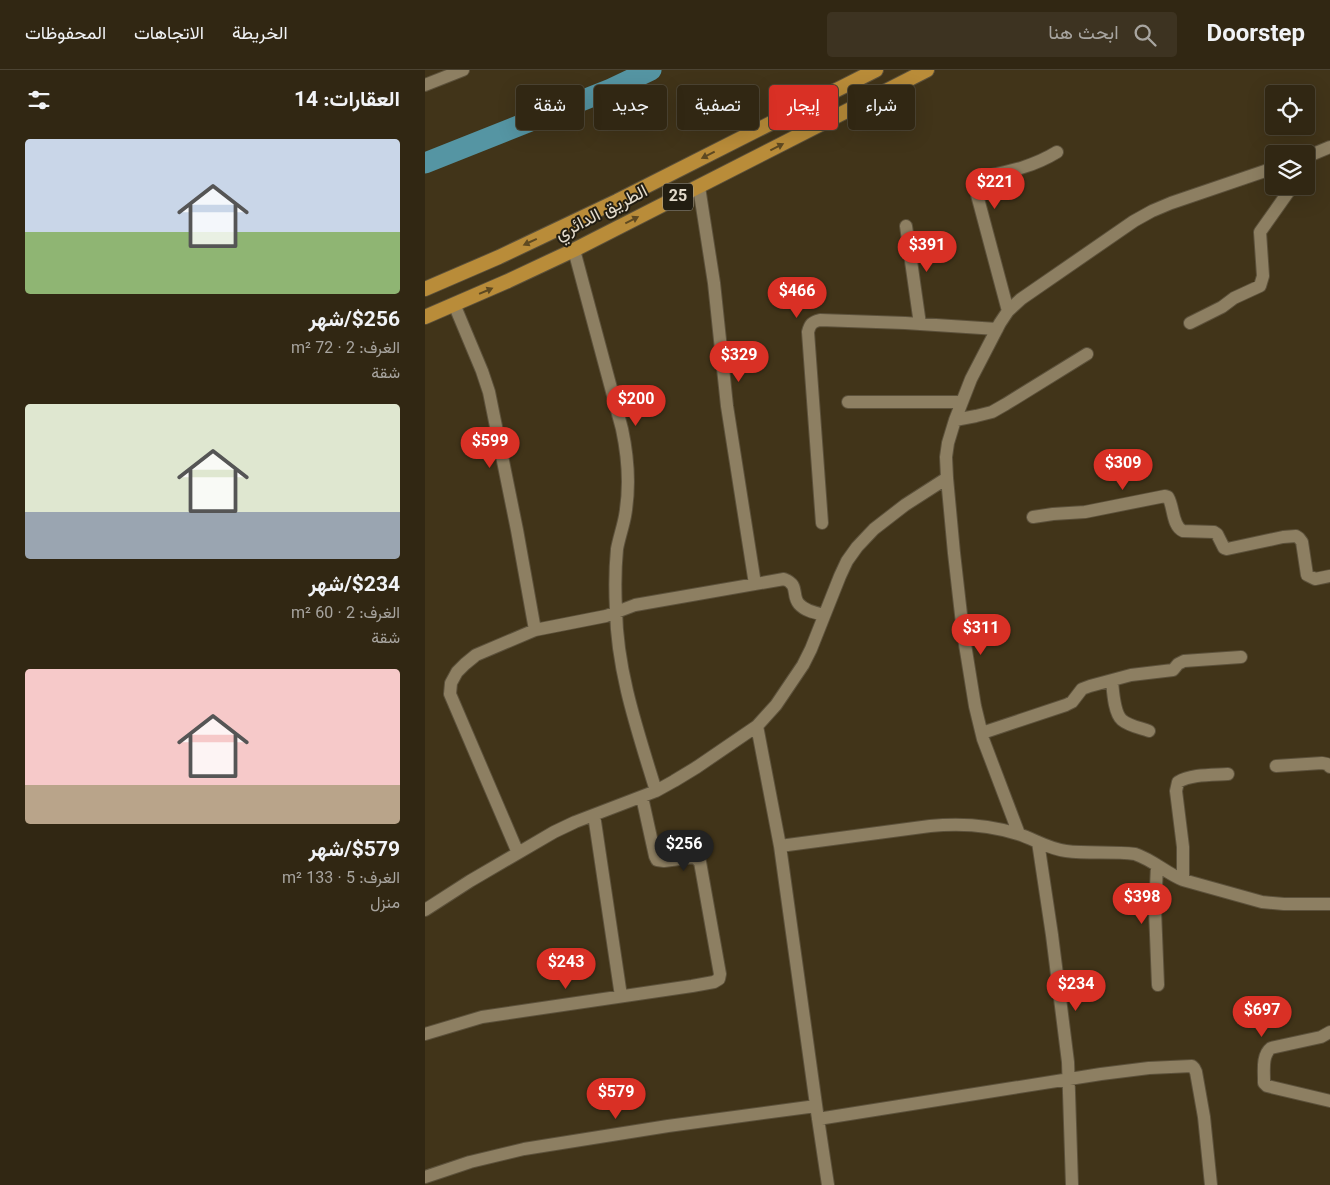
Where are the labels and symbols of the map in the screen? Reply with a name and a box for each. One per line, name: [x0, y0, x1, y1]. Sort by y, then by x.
one-way arrow: [770, 143, 784, 151]
one-way arrow: [700, 151, 715, 160]
pin: $221: [965, 168, 1025, 210]
street label: الطريق الدائري: [551, 179, 653, 249]
road number: 25: [663, 184, 693, 210]
one-way arrow: [625, 216, 640, 225]
pin: $391: [897, 230, 957, 273]
one-way arrow: [523, 239, 537, 247]
pin: $466: [767, 276, 827, 319]
one-way arrow: [479, 286, 493, 294]
pin: $329: [709, 340, 769, 383]
pin: $200: [606, 384, 666, 427]
pin: $599: [460, 426, 520, 469]
pin: $309: [1093, 448, 1153, 491]
pin: $311: [951, 614, 1011, 656]
pin: $256: [654, 830, 714, 872]
pin: $398: [1112, 882, 1172, 925]
pin: $243: [536, 948, 596, 990]
pin: $234: [1046, 970, 1106, 1012]
pin: $697: [1232, 996, 1292, 1038]
pin: $579: [586, 1078, 646, 1120]

